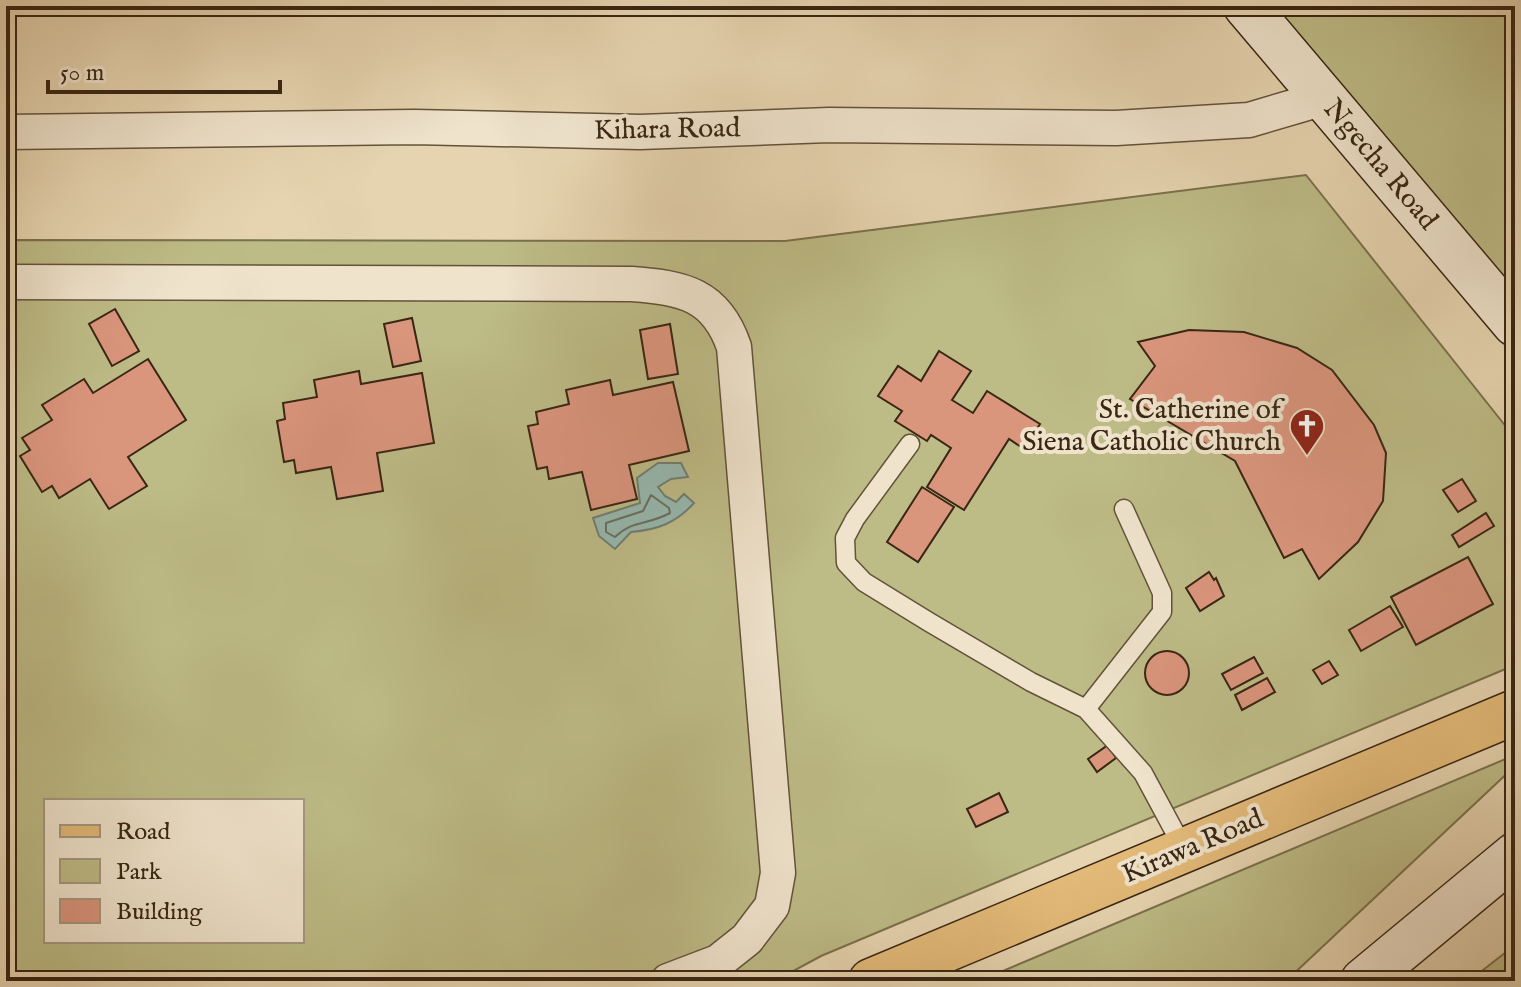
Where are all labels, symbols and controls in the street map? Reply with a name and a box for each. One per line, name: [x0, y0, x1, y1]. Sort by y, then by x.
scale bar: [48, 44, 280, 94]
text: 50 m: [60, 58, 104, 89]
street label: Ngecha Road: [1315, 92, 1445, 238]
street label: Kihara Road: [593, 111, 741, 149]
place label: St. Catherine of Siena Catholic Church: [1022, 393, 1286, 460]
church icon: St. Catherine of Siena Catholic Church: [1288, 407, 1326, 457]
legend: [44, 799, 304, 943]
street label: Kirawa Road: [1117, 802, 1269, 892]
text: Road: [116, 817, 170, 848]
text: Park: [116, 857, 162, 888]
text: Building: [116, 897, 203, 928]

